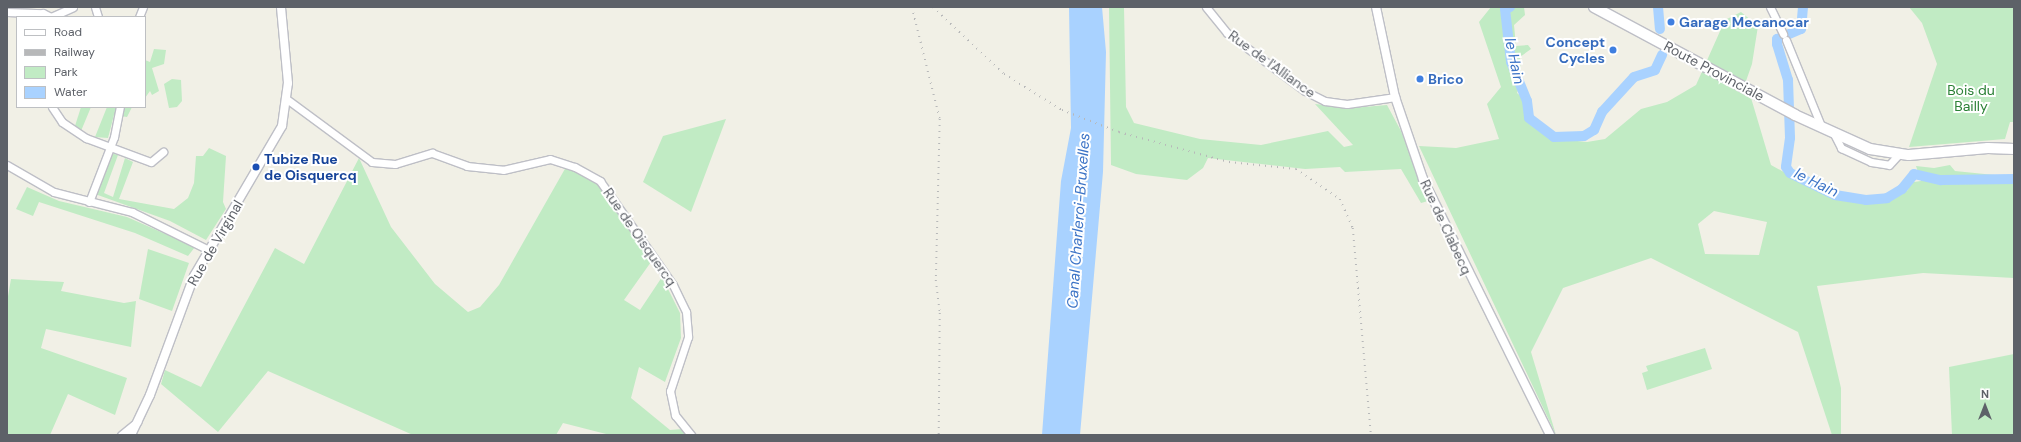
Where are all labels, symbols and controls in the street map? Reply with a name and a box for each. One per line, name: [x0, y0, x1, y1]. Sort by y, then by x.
place label: Garage Mecanocar: [1679, 14, 1809, 30]
legend: [16, 16, 146, 108]
marker: Garage Mecanocar: [1666, 17, 1676, 27]
text: Road: [54, 24, 82, 40]
street label: Rue de l'Alliance: [1225, 27, 1319, 101]
place label: Concept Cycles: [1546, 34, 1605, 66]
water label: le Hain: [1500, 36, 1528, 86]
street label: Route Provinciale: [1661, 38, 1767, 104]
text: Railway: [54, 44, 95, 60]
marker: Concept Cycles: [1608, 45, 1618, 55]
text: Park: [54, 64, 78, 80]
place label: Brico: [1428, 71, 1464, 87]
marker: Brico: [1415, 74, 1425, 84]
park label: Bois du Bailly: [1947, 82, 1995, 114]
text: Water: [54, 84, 87, 100]
water label: Canal Charleroi-Bruxelles: [1064, 133, 1094, 309]
place label: Tubize Rue de Oisquercq: [264, 151, 357, 184]
marker: Tubize Rue de Oisquercq: [251, 162, 261, 172]
water label: le Hain: [1791, 165, 1841, 201]
street label: Rue de Clabecq: [1417, 177, 1475, 277]
street label: Rue de Oisquercq: [600, 185, 680, 289]
street label: Rue de Virginal: [184, 197, 246, 289]
north arrow: [1965, 386, 2005, 426]
text: N: [1981, 387, 1989, 401]

